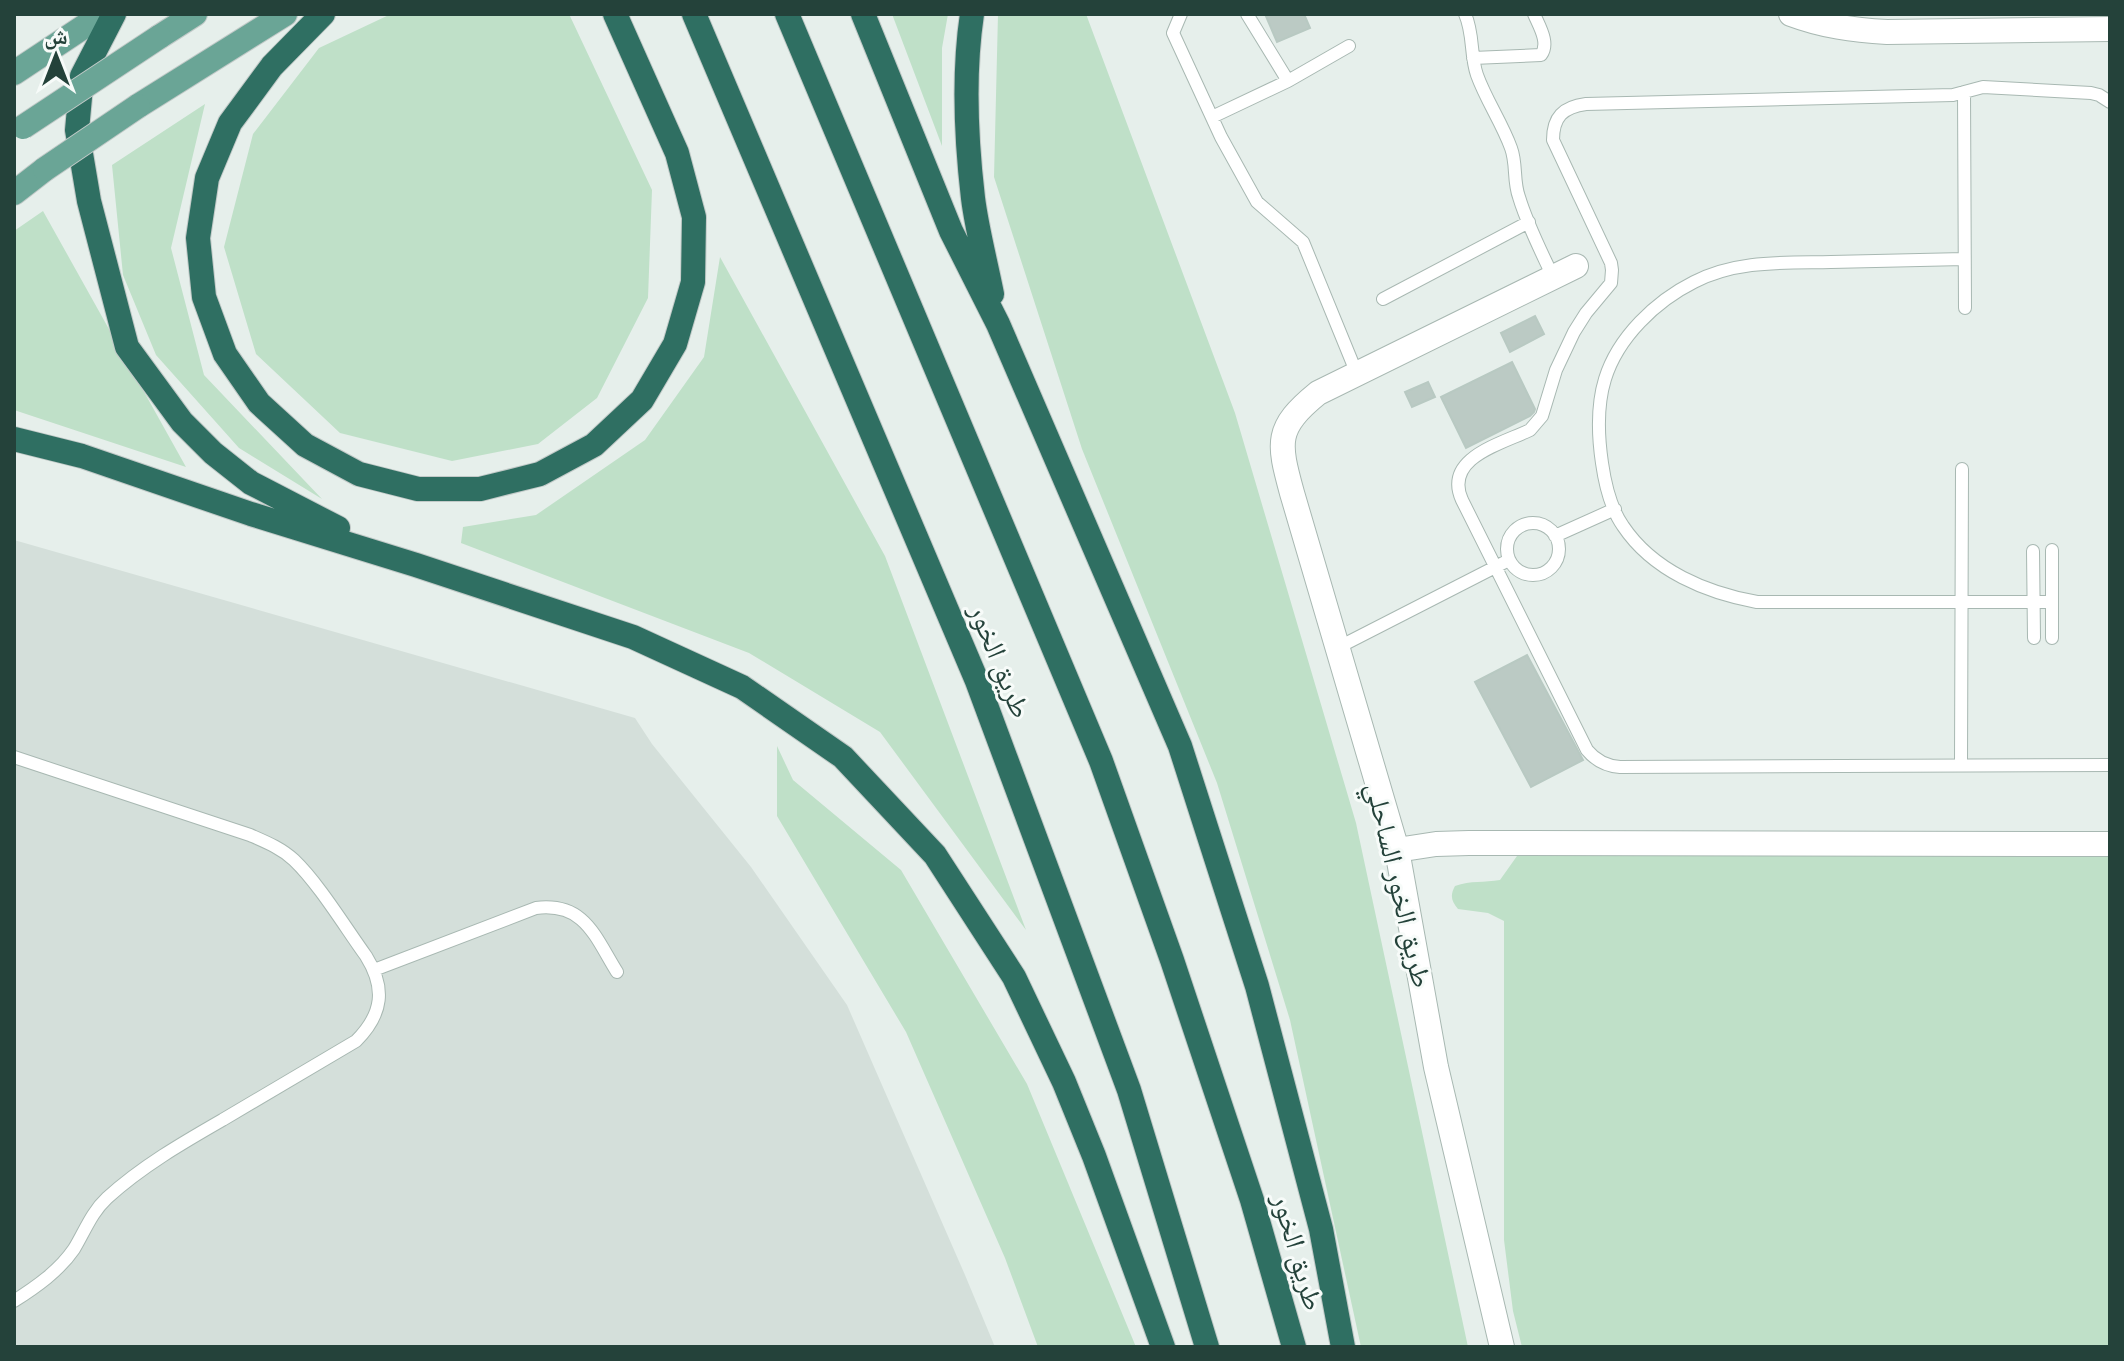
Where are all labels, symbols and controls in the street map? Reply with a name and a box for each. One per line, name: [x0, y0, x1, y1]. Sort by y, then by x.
north arrow: [16, 16, 96, 96]
text: ش: [44, 23, 68, 50]
street label: طريق الخور: [961, 598, 1038, 723]
street label: طريق الخور الساحلي: [1353, 779, 1439, 992]
street label: طريق الخور: [1264, 1189, 1330, 1314]

